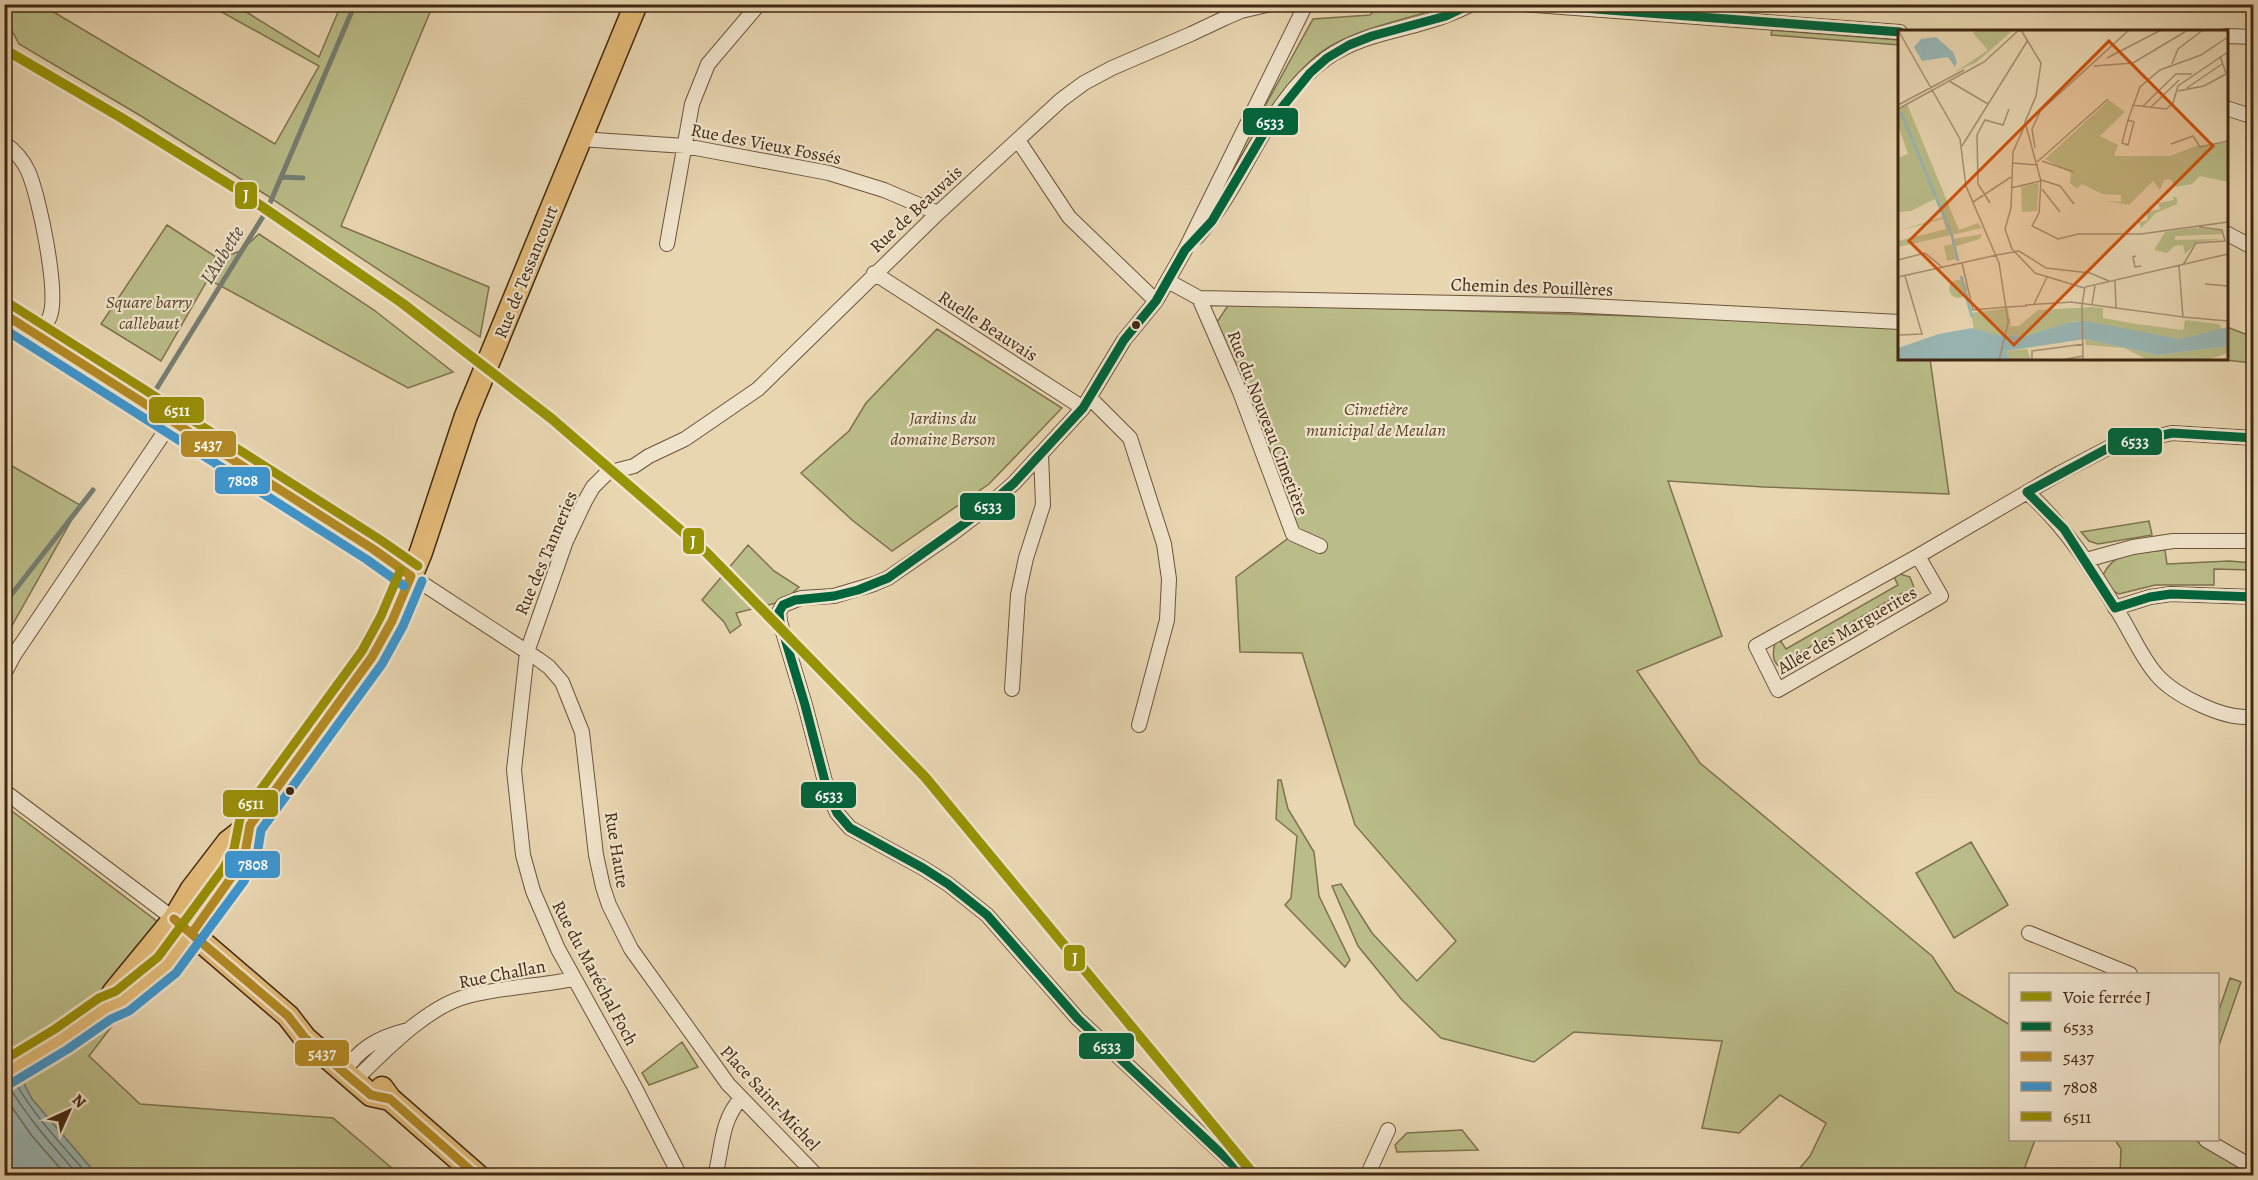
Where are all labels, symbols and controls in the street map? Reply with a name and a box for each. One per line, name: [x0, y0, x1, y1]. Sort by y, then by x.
inset map: [1898, 30, 2228, 360]
line badge: 6533: [1242, 107, 1299, 136]
text: 6533: [1256, 112, 1284, 134]
street label: Rue des Vieux Fossés: [689, 118, 843, 170]
street label: Rue de Beauvais: [865, 160, 967, 258]
line badge: J: [234, 181, 258, 210]
text: J: [243, 185, 249, 207]
street label: Rue de Tessancourt: [488, 202, 564, 342]
water label: L'Aubette: [194, 221, 250, 289]
street label: Chemin des Pouillères: [1450, 272, 1614, 302]
street label: Ruelle Beauvais: [934, 285, 1042, 367]
park label: Square barry callebaut: [106, 290, 192, 335]
unlabelled marker: [1130, 319, 1142, 331]
street label: Rue du Nouveau Cimetière: [1222, 327, 1314, 519]
line badge: 6511: [148, 396, 205, 424]
park label: Cimetière municipal de Meulan: [1306, 397, 1446, 442]
text: 6511: [164, 400, 190, 422]
park label: Jardins du domaine Berson: [890, 406, 996, 451]
line badge: 6533: [2107, 427, 2163, 456]
line badge: 5437: [180, 430, 237, 458]
text: 6533: [2121, 431, 2149, 453]
text: 5437: [194, 434, 222, 456]
line badge: 7808: [214, 466, 271, 495]
text: 7808: [228, 470, 258, 492]
street label: Rue des Tanneries: [509, 487, 583, 619]
line badge: 6533: [959, 492, 1016, 521]
text: 6533: [974, 496, 1002, 518]
line badge: J: [682, 527, 705, 555]
text: J: [690, 531, 696, 553]
street label: Allée des Marguerites: [1772, 580, 1921, 680]
line badge: 6533: [800, 781, 857, 809]
unlabelled marker: [284, 785, 296, 797]
text: 6533: [815, 785, 843, 807]
line badge: 6511: [222, 789, 279, 818]
text: 6511: [238, 793, 264, 815]
street label: Rue Haute: [599, 810, 635, 890]
line badge: 7808: [224, 850, 281, 879]
text: 7808: [238, 854, 268, 876]
street label: Rue du Maréchal Foch: [547, 896, 644, 1050]
line badge: J: [1063, 944, 1086, 972]
text: J: [1072, 948, 1078, 970]
street label: Rue Challan: [456, 954, 548, 994]
legend: [2009, 973, 2219, 1141]
text: Voie ferrée J: [2062, 985, 2151, 1009]
text: 6533: [2063, 1015, 2094, 1039]
line badge: 6533: [1078, 1032, 1135, 1060]
text: 6533: [1093, 1036, 1121, 1058]
line badge: 5437: [294, 1039, 350, 1067]
street label: Place Saint-Michel: [715, 1040, 826, 1156]
text: 5437: [308, 1043, 336, 1065]
text: 5437: [2063, 1045, 2094, 1069]
text: 7808: [2063, 1075, 2098, 1099]
north arrow: [39, 1081, 99, 1141]
text: N: [67, 1089, 91, 1113]
text: 6511: [2063, 1105, 2091, 1129]

